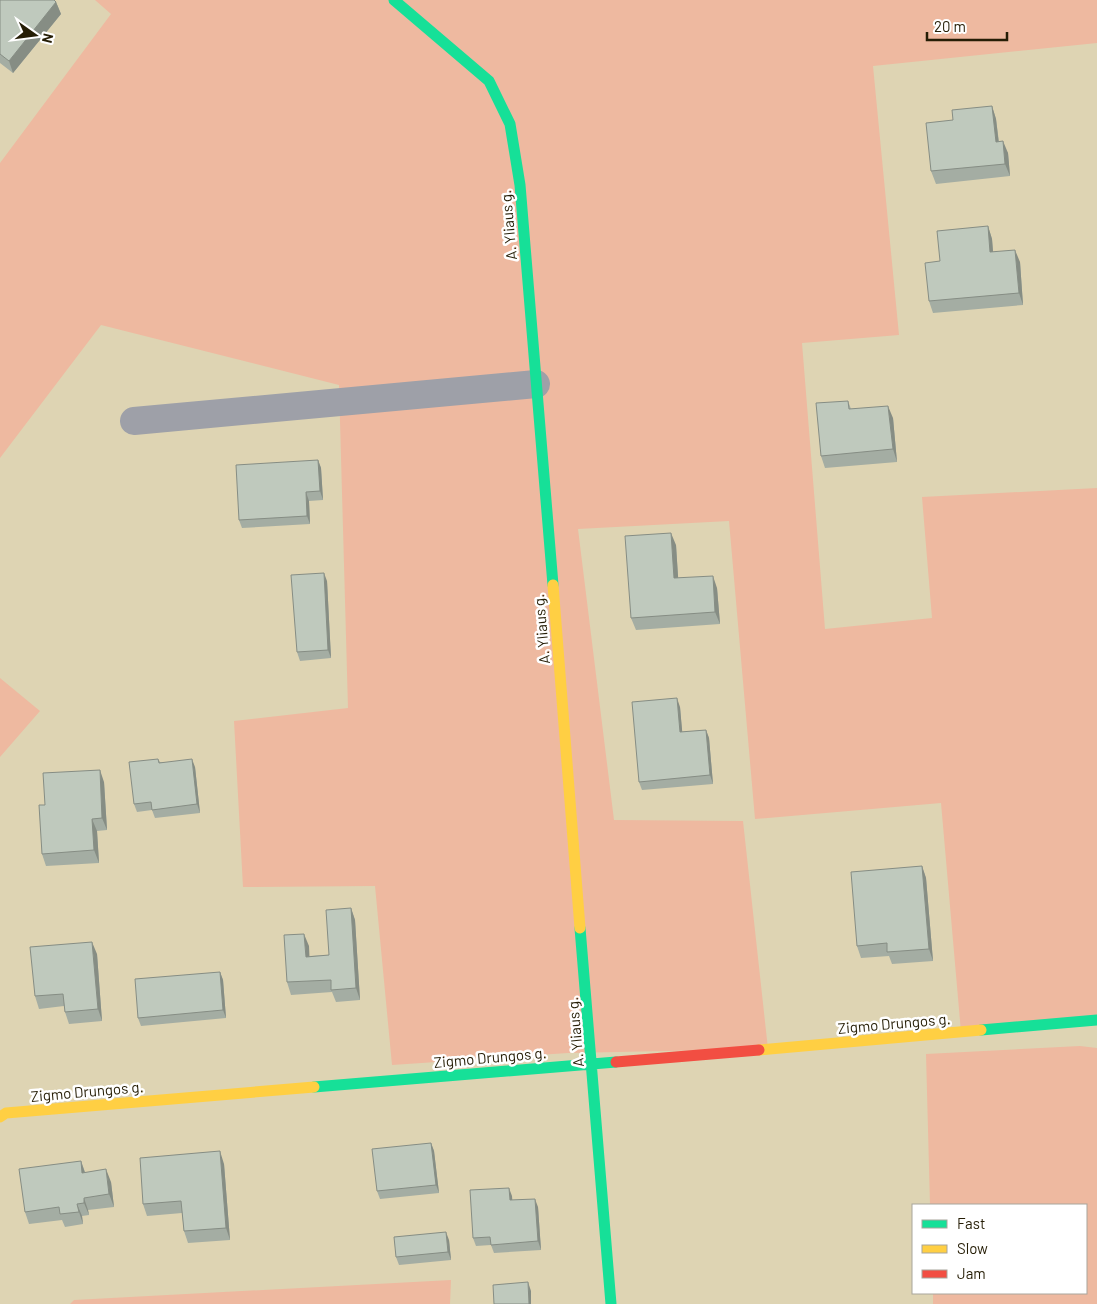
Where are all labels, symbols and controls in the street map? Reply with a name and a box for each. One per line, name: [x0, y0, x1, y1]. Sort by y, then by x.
north arrow: [10, 10, 60, 60]
scale bar: [927, 10, 1007, 42]
text: 20 m: [934, 17, 966, 35]
text: N: [39, 32, 57, 45]
street label: A. Yliaus g.: [496, 189, 520, 261]
street label: A. Yliaus g.: [529, 593, 553, 665]
street label: A. Yliaus g.: [563, 996, 587, 1068]
street label: Zigmo Drungos g.: [837, 1009, 951, 1037]
street label: Zigmo Drungos g.: [433, 1043, 547, 1071]
street label: Zigmo Drungos g.: [30, 1077, 144, 1105]
legend: [912, 1204, 1087, 1294]
text: Fast: [957, 1214, 985, 1232]
text: Slow: [957, 1239, 988, 1257]
text: Jam: [957, 1264, 986, 1282]

